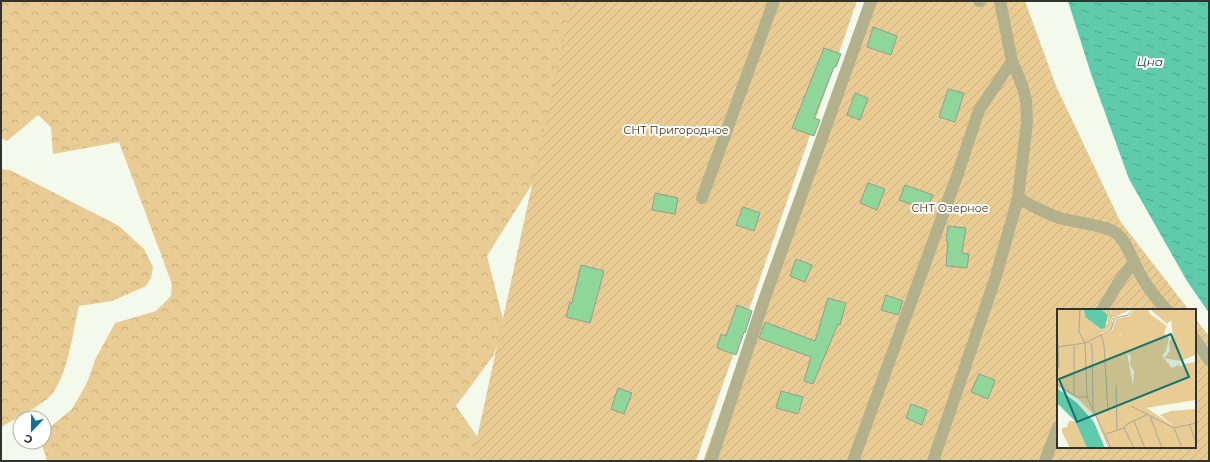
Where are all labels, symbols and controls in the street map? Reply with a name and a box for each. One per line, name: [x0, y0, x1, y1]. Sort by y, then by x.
water label: Цна: [1137, 54, 1163, 69]
park label: СНТ Пригородное: [623, 123, 729, 137]
park label: СНТ Озерное: [911, 201, 989, 215]
inset map: [1057, 309, 1196, 448]
north arrow: [12, 410, 52, 450]
text: С: [22, 431, 35, 447]

